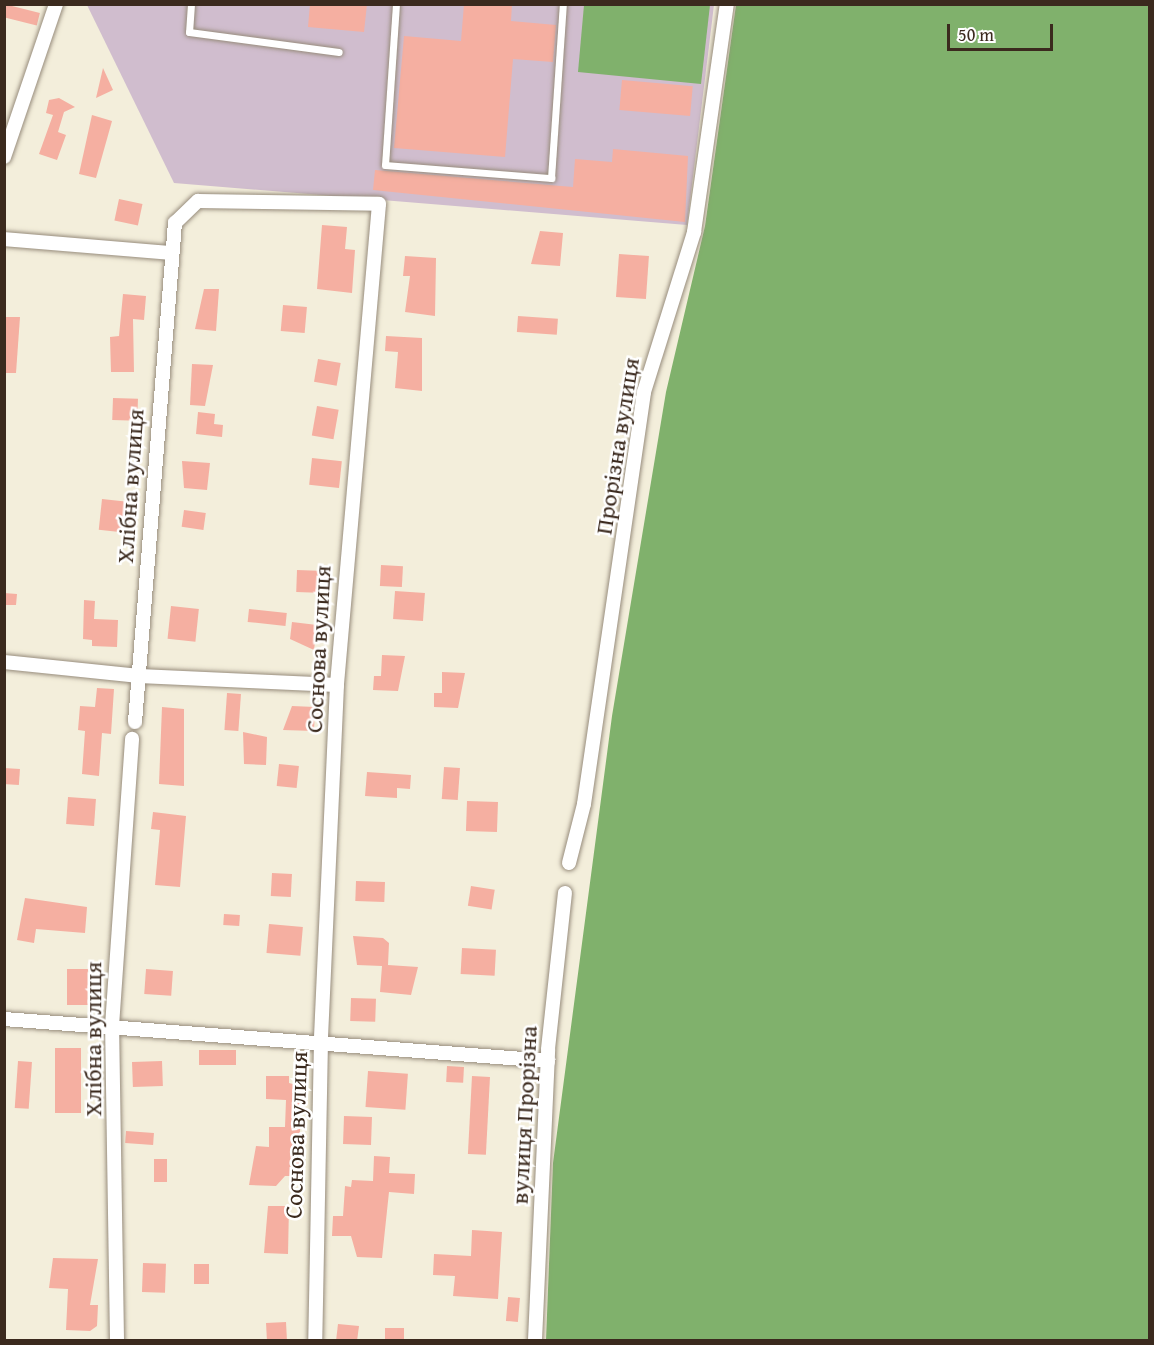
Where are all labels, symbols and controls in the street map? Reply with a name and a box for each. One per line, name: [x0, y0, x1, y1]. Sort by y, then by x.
scale bar: [950, 12, 1056, 50]
text: 50 m: [958, 21, 994, 48]
street label: Прорізна вулиця: [589, 356, 645, 536]
street label: Хлібна вулиця: [110, 408, 150, 564]
street label: Соснова вулиця: [299, 564, 337, 734]
street label: Хлібна вулиця: [79, 962, 107, 1116]
street label: вулиця Прорізна: [505, 1025, 543, 1205]
street label: Соснова вулиця: [279, 1051, 313, 1219]

